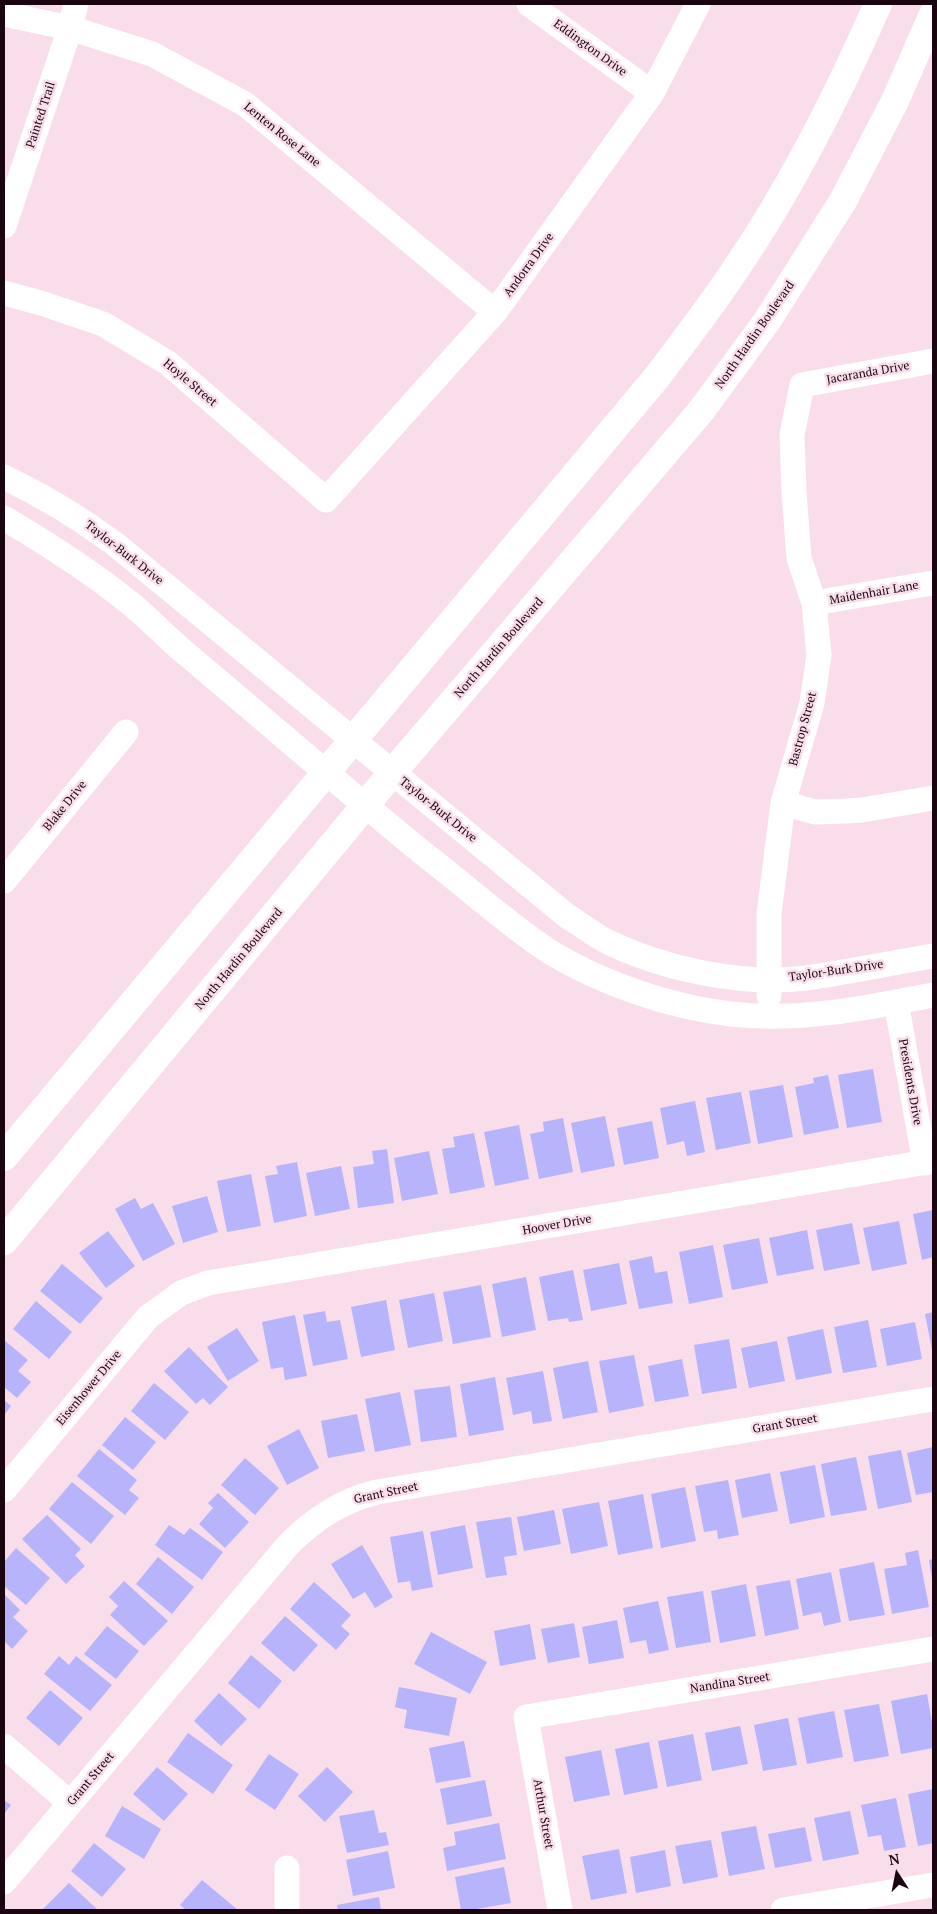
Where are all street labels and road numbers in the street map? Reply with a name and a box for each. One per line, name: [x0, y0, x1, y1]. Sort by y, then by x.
street label: Eddington Drive: [551, 17, 629, 79]
street label: Painted Trail: [23, 80, 59, 150]
street label: Lenten Rose Lane: [241, 100, 323, 170]
street label: Andorra Drive: [501, 230, 557, 300]
street label: North Hardin Boulevard: [712, 278, 798, 392]
street label: Hoyle Street: [160, 356, 220, 410]
street label: Jacaranda Drive: [825, 359, 911, 387]
street label: Taylor-Burk Drive: [82, 518, 166, 588]
street label: Maidenhair Lane: [828, 578, 920, 608]
street label: North Hardin Boulevard: [452, 595, 546, 701]
street label: Bastrop Street: [786, 690, 820, 768]
street label: Taylor-Burk Drive: [396, 774, 480, 846]
street label: Blake Drive: [40, 778, 90, 834]
street label: North Hardin Boulevard: [192, 905, 286, 1013]
street label: Taylor-Burk Drive: [788, 957, 884, 985]
street label: Presidents Drive: [895, 1038, 925, 1126]
street label: Hoover Drive: [521, 1212, 593, 1238]
street label: Eisenhower Drive: [54, 1348, 124, 1428]
street label: Grant Street: [752, 1411, 818, 1437]
street label: Grant Street: [353, 1479, 419, 1507]
street label: Nandina Street: [689, 1670, 771, 1696]
street label: Grant Street: [64, 1749, 118, 1809]
street label: Arthur Street: [530, 1778, 556, 1850]

